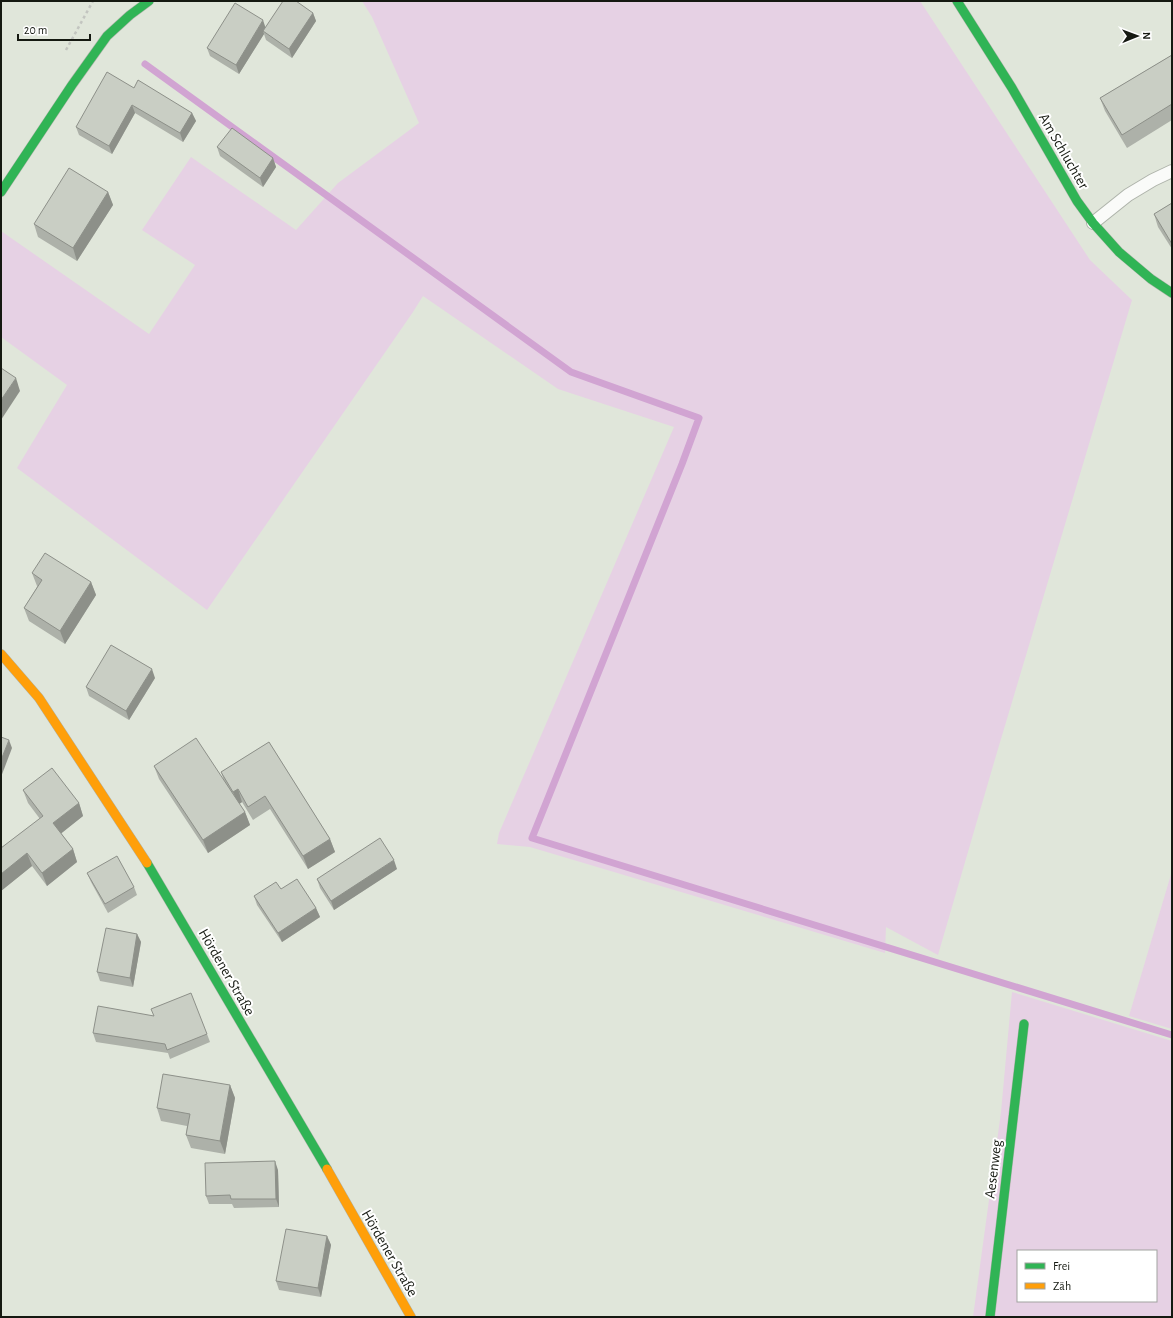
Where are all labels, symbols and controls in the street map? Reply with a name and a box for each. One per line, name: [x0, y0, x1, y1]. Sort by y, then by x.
scale bar: [18, 16, 90, 42]
north arrow: [1117, 16, 1157, 56]
text: 20 m: [24, 24, 47, 36]
text: N: [1141, 32, 1152, 40]
street label: Am Schluchter: [1036, 111, 1091, 192]
street label: Hördener Straße: [196, 926, 257, 1018]
street label: Aesenweg: [982, 1138, 1005, 1199]
street label: Hördener Straße: [359, 1207, 420, 1299]
legend: [1017, 1250, 1157, 1302]
text: Frei: [1053, 1260, 1070, 1272]
text: Zäh: [1053, 1280, 1071, 1292]

